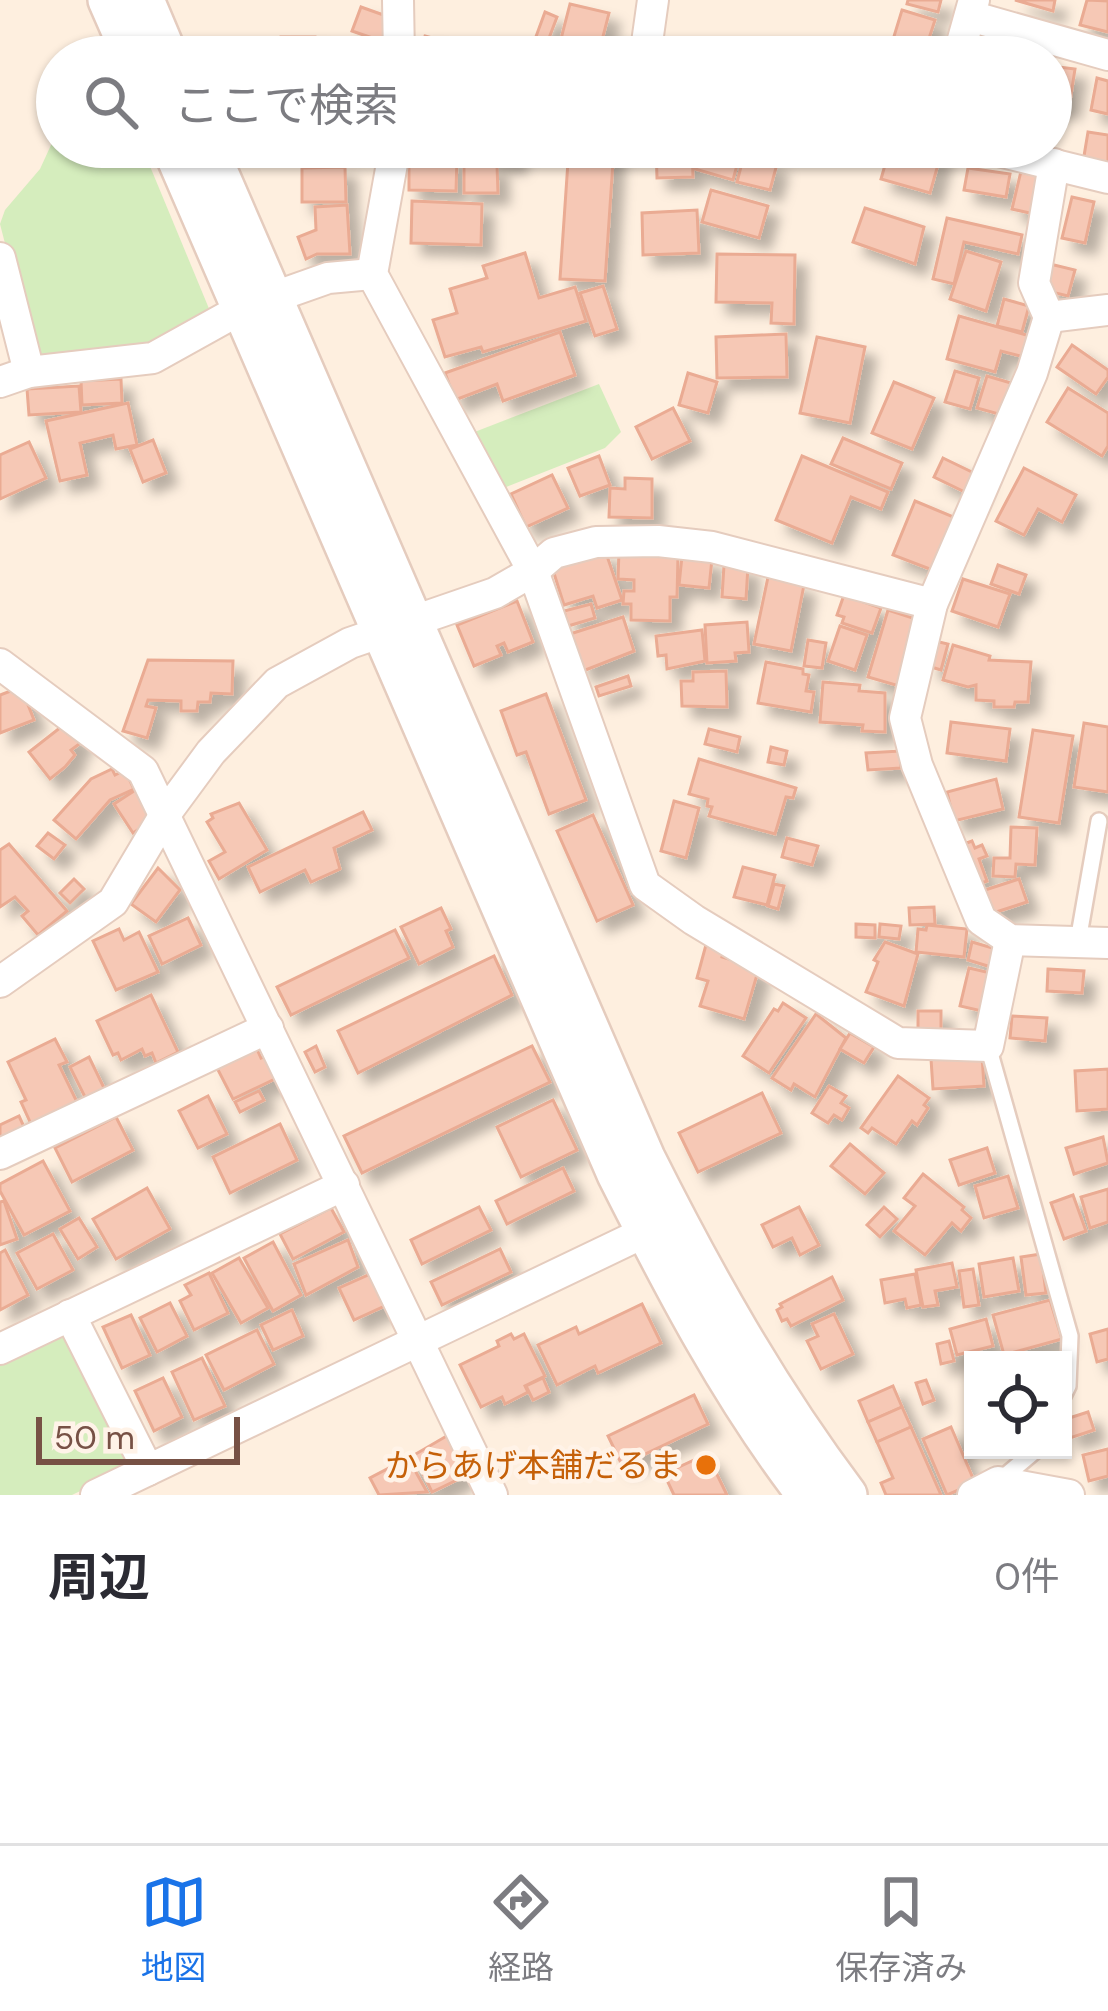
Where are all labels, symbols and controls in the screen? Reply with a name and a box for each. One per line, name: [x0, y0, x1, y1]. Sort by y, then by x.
search box: [36, 36, 1072, 168]
icon: search: [78, 69, 144, 135]
text: ここで検索: [174, 76, 399, 135]
map controls: [964, 1351, 1072, 1459]
button: locate: [964, 1351, 1072, 1459]
scale bar: [36, 1411, 240, 1464]
text: 50 m: [54, 1416, 135, 1459]
place label: からあげ本舗だるま: [385, 1444, 682, 1487]
marker: からあげ本舗だるま: [693, 1452, 719, 1478]
text: 周辺: [48, 1544, 150, 1611]
text: 0件: [994, 1551, 1060, 1602]
tab: 地図: [141, 1869, 207, 1989]
tab: 経路: [488, 1869, 554, 1989]
tab: 保存済み: [835, 1869, 967, 1989]

